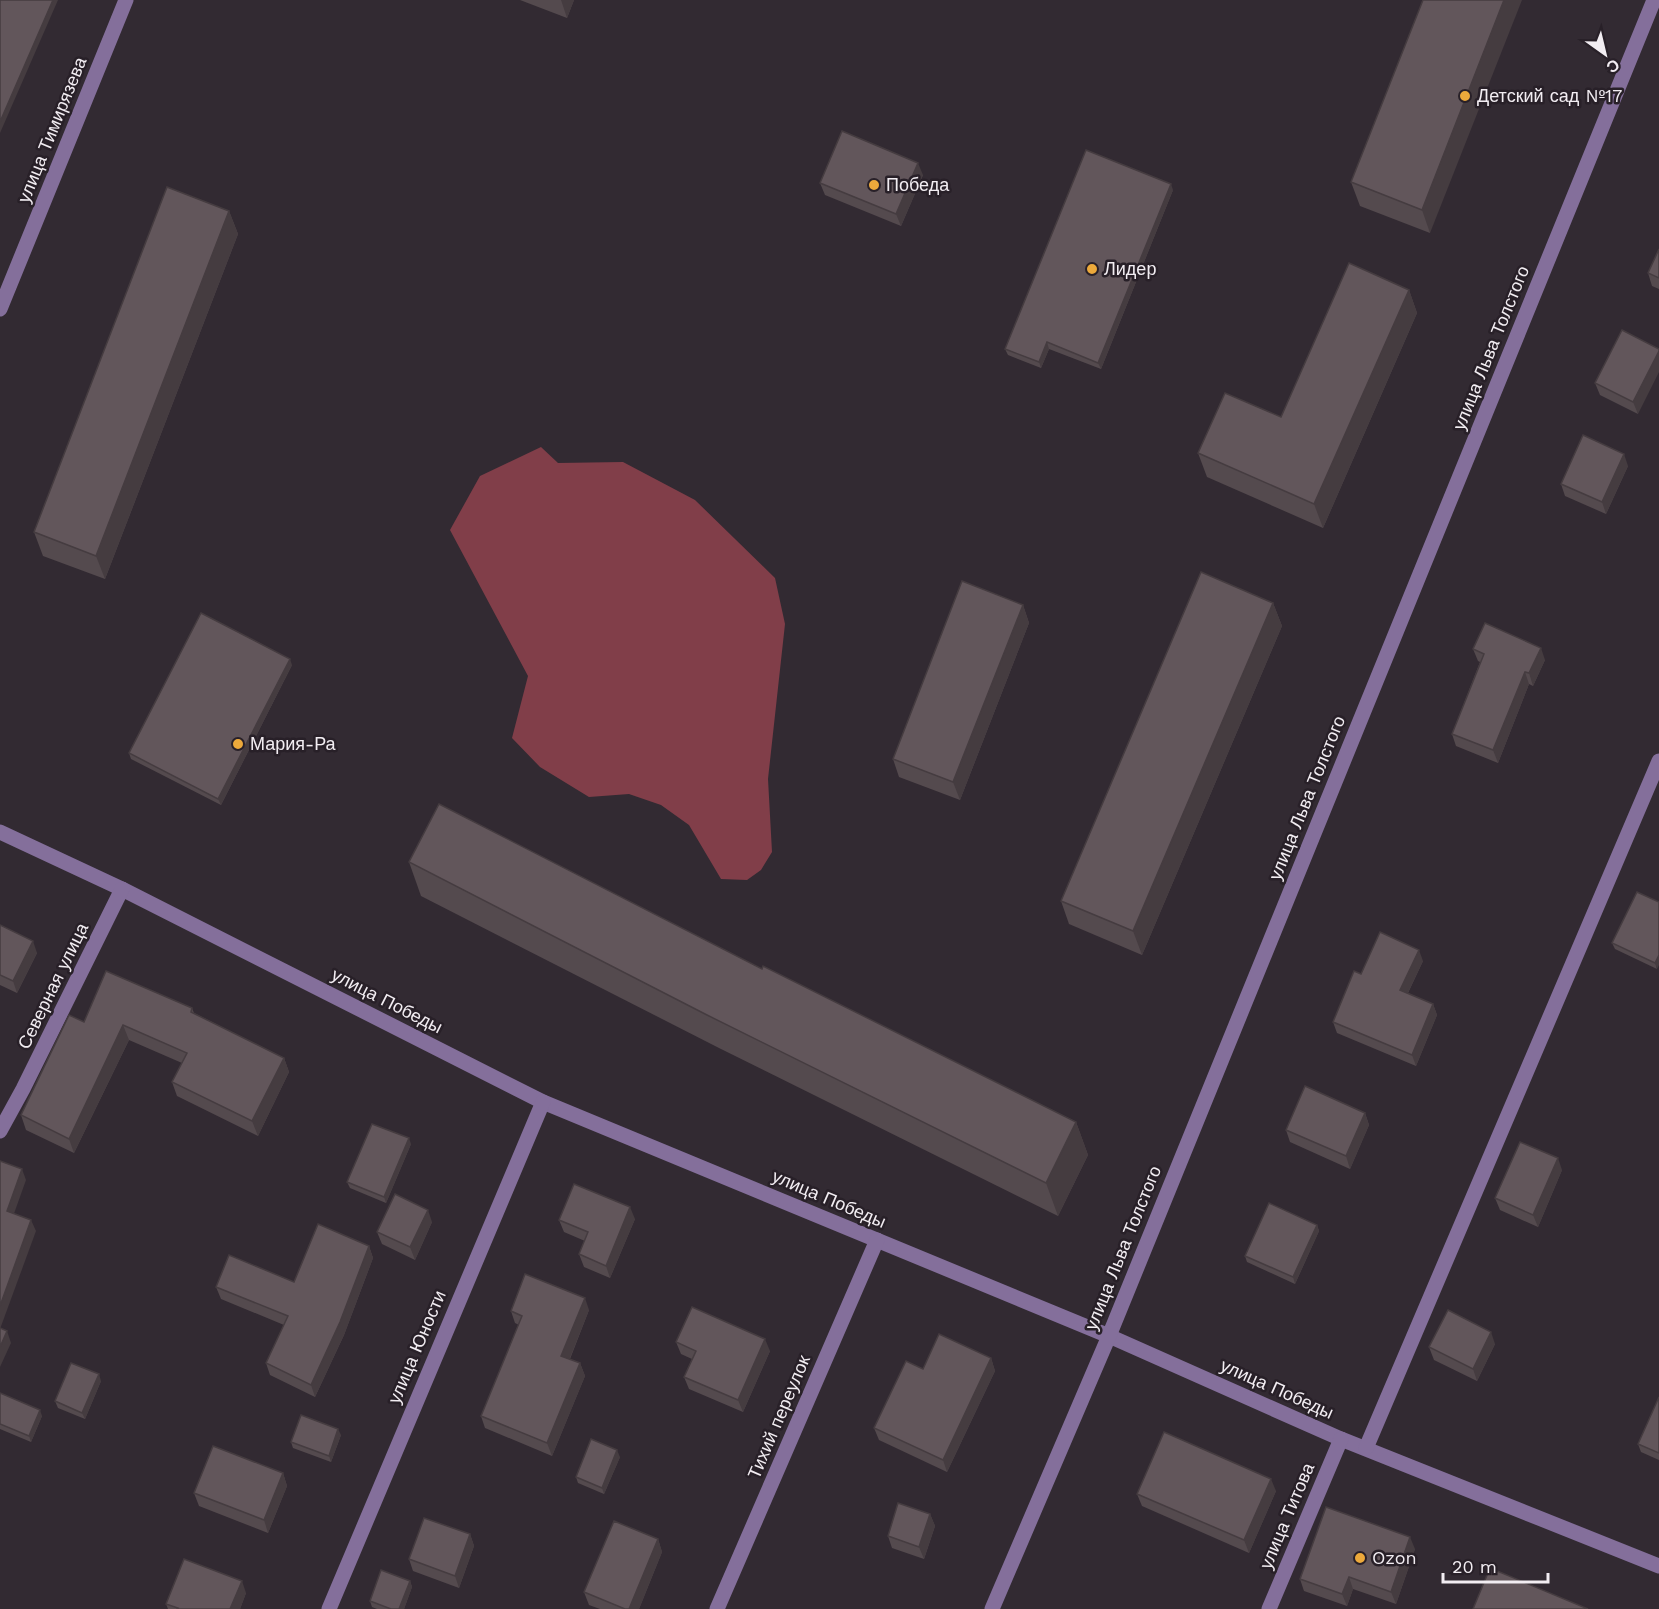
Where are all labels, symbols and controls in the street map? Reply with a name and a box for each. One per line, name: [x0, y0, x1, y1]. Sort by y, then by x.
north arrow: [1575, 24, 1635, 84]
street label: улица Тимирязева: [13, 53, 91, 206]
text: С: [1603, 55, 1623, 77]
place label: Детский сад №17: [1477, 85, 1622, 106]
marker: Детский сад №17: [1458, 89, 1472, 103]
place label: Победа: [886, 174, 950, 195]
marker: Победа: [867, 178, 881, 192]
place label: Лидер: [1104, 258, 1156, 279]
marker: Лидер: [1085, 262, 1099, 276]
street label: улица Льва Толстого: [1448, 263, 1533, 433]
street label: улица Льва Толстого: [1264, 713, 1349, 883]
place label: Мария-Ра: [250, 733, 337, 754]
marker: Мария-Ра: [231, 737, 245, 751]
street label: Северная улица: [13, 918, 93, 1052]
street label: улица Победы: [328, 964, 446, 1038]
street label: улица Льва Толстого: [1080, 1163, 1165, 1333]
street label: улица Победы: [769, 1165, 889, 1232]
street label: улица Юности: [383, 1287, 450, 1407]
street label: Тихий переулок: [743, 1352, 814, 1482]
street label: улица Победы: [1217, 1354, 1337, 1423]
street label: улица Титова: [1255, 1459, 1319, 1572]
scale bar: [1443, 1546, 1548, 1584]
place label: Ozon: [1372, 1547, 1417, 1568]
marker: Ozon: [1353, 1551, 1367, 1565]
text: 20 m: [1452, 1556, 1497, 1577]

